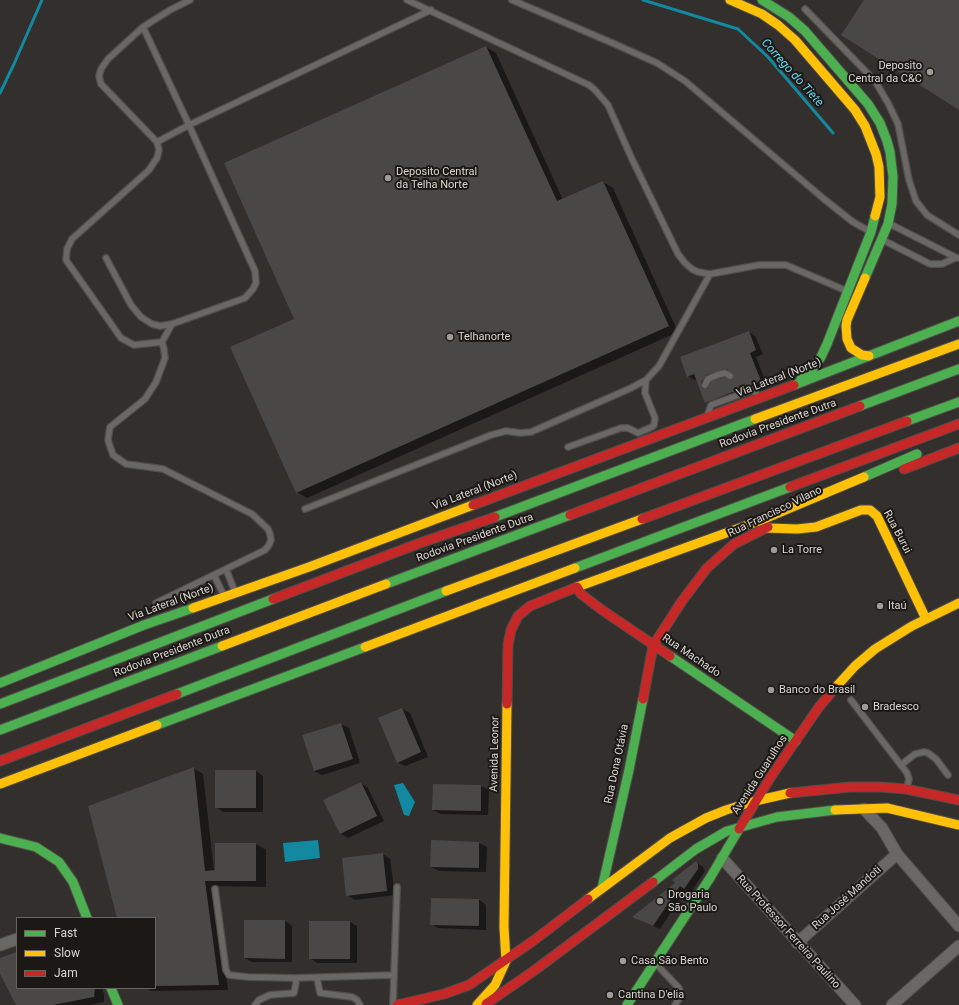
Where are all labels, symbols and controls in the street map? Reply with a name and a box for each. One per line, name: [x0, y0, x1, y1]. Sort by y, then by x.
water label: Corrego do Tiete: [758, 36, 826, 110]
place label: Deposito Central da C&C: [848, 59, 922, 85]
marker: Deposito Central da C&C: [925, 67, 935, 77]
place label: Deposito Central da Telha Norte: [396, 165, 477, 191]
marker: Deposito Central da Telha Norte: [383, 173, 393, 183]
place label: Telhanorte: [458, 330, 510, 344]
marker: Telhanorte: [445, 332, 455, 342]
street label: Via Lateral (Norte): [735, 356, 823, 400]
street label: Rodovia Presidente Dutra: [718, 397, 838, 451]
street label: Via Lateral (Norte): [431, 469, 519, 513]
street label: Rua Francisco Vilano: [726, 484, 824, 540]
street label: Rua Burui: [880, 508, 914, 556]
street label: Rodovia Presidente Dutra: [415, 511, 535, 565]
place label: La Torre: [782, 543, 822, 557]
marker: La Torre: [769, 545, 779, 555]
street label: Via Lateral (Norte): [127, 581, 215, 625]
place label: Itaú: [888, 599, 907, 613]
marker: Itaú: [875, 601, 885, 611]
street label: Rodovia Presidente Dutra: [112, 624, 232, 680]
street label: Rua Machado: [659, 632, 723, 680]
place label: Banco do Brasil: [779, 683, 855, 697]
marker: Banco do Brasil: [766, 685, 776, 695]
place label: Bradesco: [873, 700, 919, 714]
marker: Bradesco: [860, 702, 870, 712]
street label: Avenida Leonor: [488, 716, 502, 792]
street label: Rua Dona Otávia: [602, 723, 632, 805]
street label: Avenida Guarulhos: [729, 733, 791, 817]
street label: Rua José Mandoti: [810, 863, 884, 933]
street label: Rua Professor Ferreira Paulino: [733, 872, 843, 992]
place label: Drogaria São Paulo: [668, 888, 717, 914]
marker: Drogaria São Paulo: [655, 896, 665, 906]
legend: [16, 917, 156, 989]
text: Fast: [54, 926, 77, 940]
text: Slow: [54, 946, 80, 960]
place label: Casa São Bento: [631, 954, 709, 968]
marker: Casa São Bento: [618, 956, 628, 966]
text: Jam: [54, 966, 78, 980]
place label: Cantina D'elia: [618, 988, 684, 1002]
marker: Cantina D'elia: [605, 990, 615, 1000]

